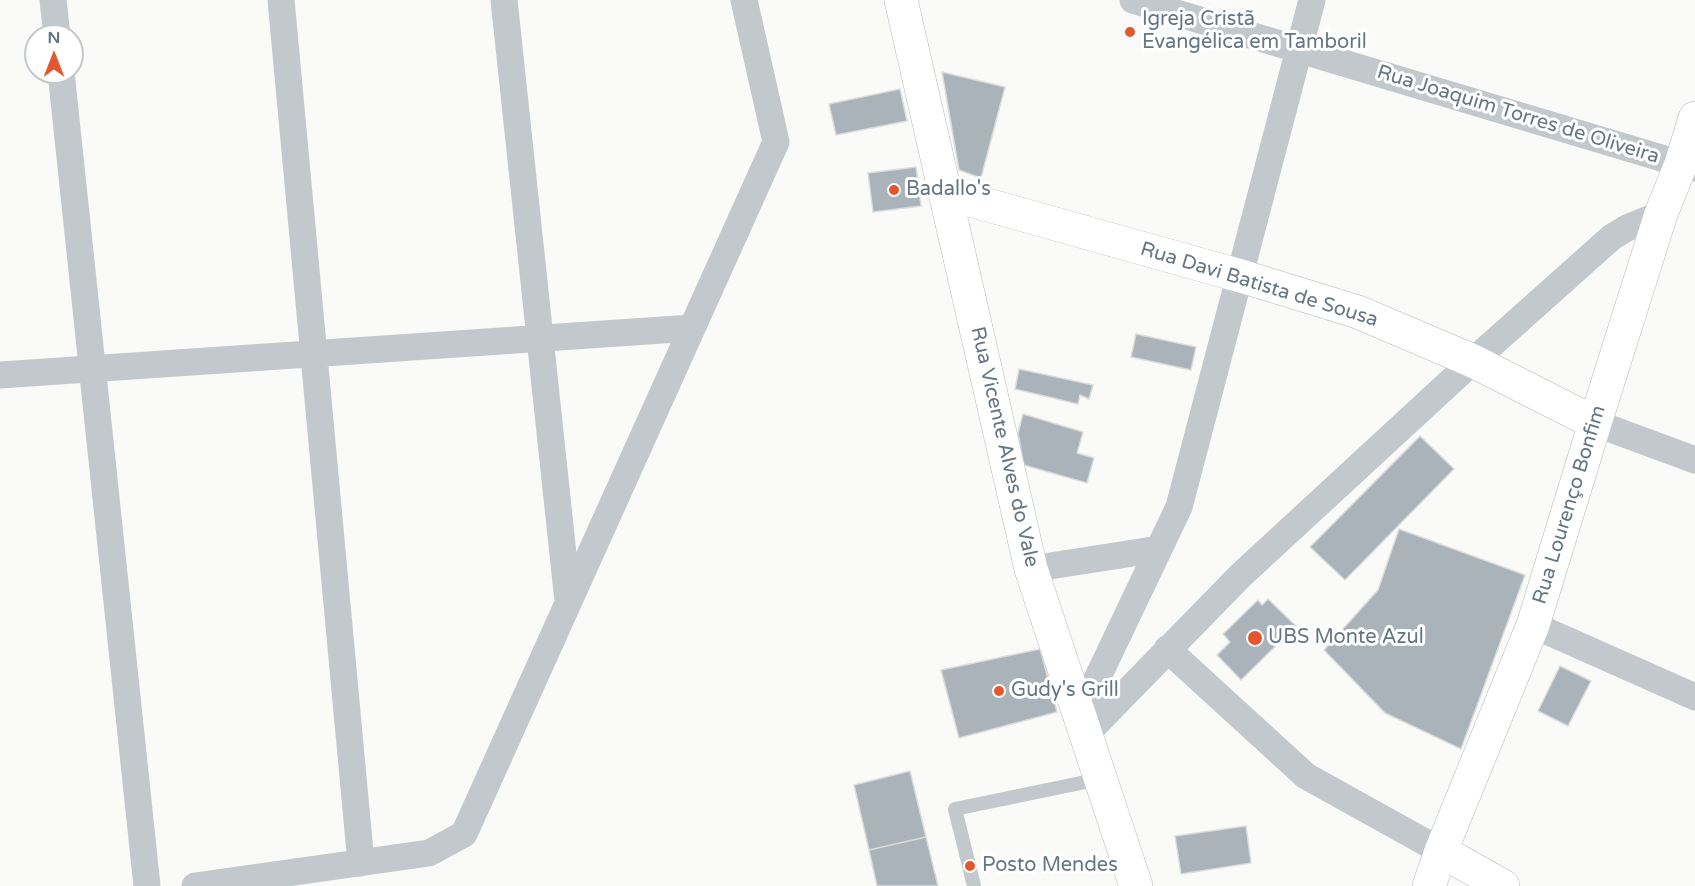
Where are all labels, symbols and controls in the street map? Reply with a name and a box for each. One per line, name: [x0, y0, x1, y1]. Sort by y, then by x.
place label: Igreja Cristã Evangélica em Tamboril: [1142, 8, 1367, 55]
north arrow: [24, 24, 84, 84]
marker: Igreja Cristã Evangélica em Tamboril: [1123, 25, 1137, 39]
text: N: [48, 28, 60, 48]
street label: Rua Joaquim Torres de Oliveira: [1374, 61, 1662, 169]
place label: Badallo's: [906, 178, 991, 202]
marker: Badallo's: [887, 183, 901, 197]
street label: Rua Davi Batista de Sousa: [1137, 237, 1381, 333]
street label: Rua Vicente Alves do Vale: [965, 324, 1043, 570]
street label: Rua Lourenço Bonfim: [1528, 403, 1612, 607]
place label: UBS Monte Azul: [1268, 626, 1424, 650]
marker: UBS Monte Azul: [1246, 629, 1264, 647]
place label: Gudy's Grill: [1011, 679, 1119, 703]
marker: Gudy's Grill: [992, 684, 1006, 698]
place label: Posto Mendes: [982, 854, 1118, 878]
marker: Posto Mendes: [963, 859, 977, 873]

